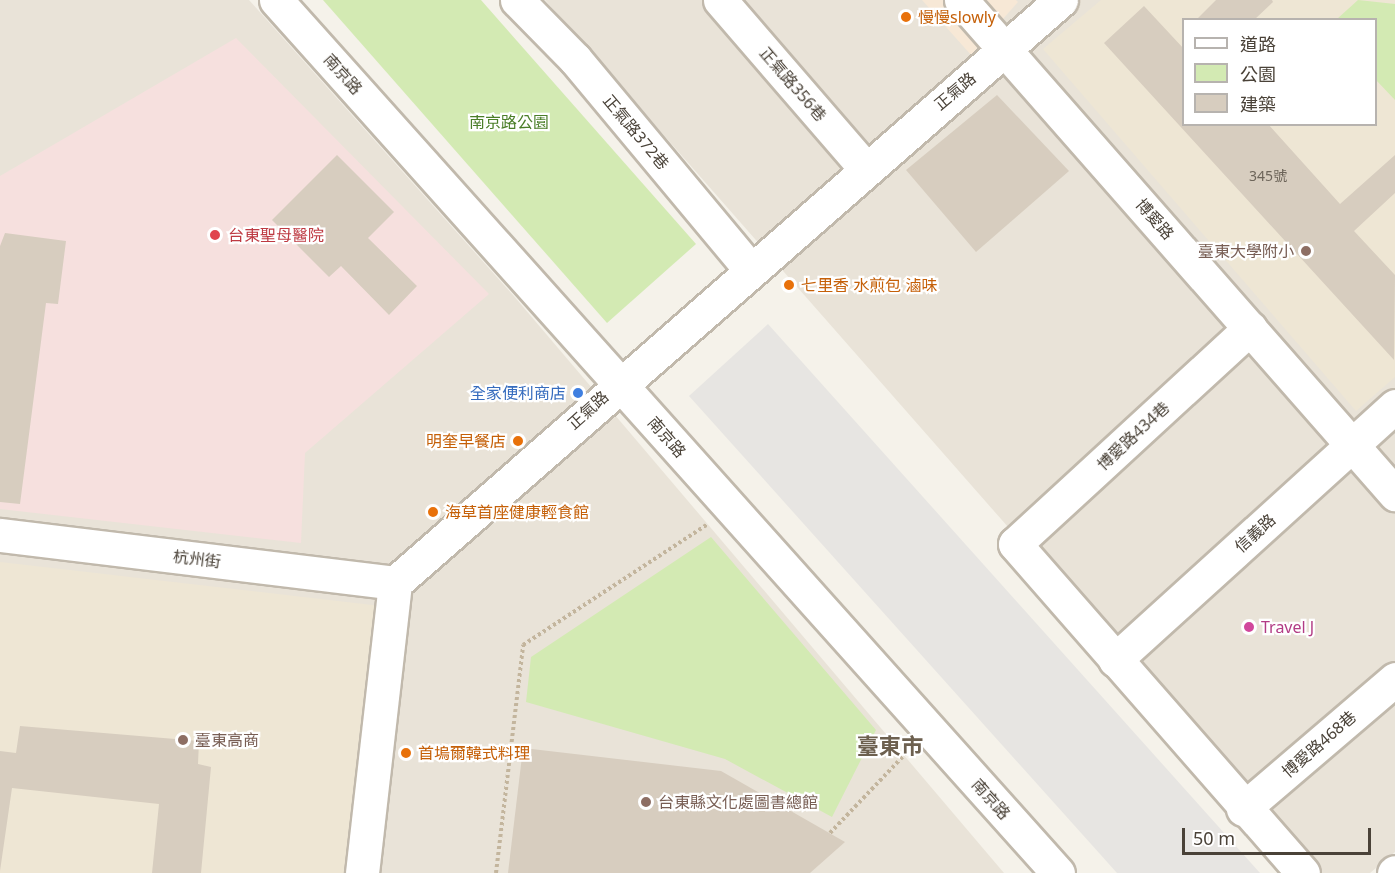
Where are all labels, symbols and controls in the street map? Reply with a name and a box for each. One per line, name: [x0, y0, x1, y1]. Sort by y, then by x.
place label: 慢慢slowly: [918, 7, 996, 27]
marker: 慢慢slowly: [899, 10, 913, 24]
legend: [1182, 18, 1377, 126]
text: 道路: [1240, 32, 1276, 56]
street label: 正氣路356巷: [756, 43, 830, 125]
street label: 南京路: [320, 50, 366, 98]
text: 公園: [1240, 62, 1276, 86]
street label: 正氣路: [930, 68, 980, 114]
street label: 正氣路372巷: [599, 91, 673, 173]
text: 建築: [1240, 92, 1276, 116]
park label: 南京路公園: [469, 112, 549, 132]
house number: 345號: [1249, 168, 1287, 184]
street label: 博愛路: [1132, 195, 1178, 243]
place label: 台東聖母醫院: [228, 225, 324, 245]
marker: 台東聖母醫院: [206, 226, 224, 244]
place label: 臺東大學附小: [1198, 241, 1294, 261]
marker: 臺東大學附小: [1299, 244, 1313, 258]
place label: 七里香 水煎包 滷味: [801, 275, 937, 295]
marker: 七里香 水煎包 滷味: [782, 278, 796, 292]
place label: 全家便利商店: [470, 383, 566, 403]
marker: 全家便利商店: [571, 386, 585, 400]
street label: 正氣路: [564, 387, 612, 433]
street label: 博愛路434巷: [1093, 398, 1173, 474]
street label: 南京路: [644, 413, 690, 461]
place label: 明奎早餐店: [426, 431, 506, 451]
marker: 明奎早餐店: [511, 434, 525, 448]
place label: 海草首座健康輕食館: [445, 502, 589, 522]
marker: 海草首座健康輕食館: [426, 505, 440, 519]
street label: 信義路: [1231, 510, 1279, 556]
street label: 杭州街: [172, 547, 222, 571]
place label: Travel J: [1261, 617, 1314, 637]
marker: Travel J: [1242, 620, 1256, 634]
street label: 博愛路468巷: [1278, 707, 1360, 781]
place label: 臺東高商: [195, 730, 259, 750]
marker: 臺東高商: [176, 733, 190, 747]
district label: 臺東市: [857, 733, 923, 759]
place label: 首塢爾韓式料理: [418, 743, 530, 763]
marker: 首塢爾韓式料理: [399, 746, 413, 760]
street label: 南京路: [968, 775, 1014, 823]
place label: 台東縣文化處圖書總館: [658, 792, 818, 812]
marker: 台東縣文化處圖書總館: [639, 795, 653, 809]
scale bar: [1185, 816, 1374, 854]
text: 50 m: [1193, 826, 1235, 850]

